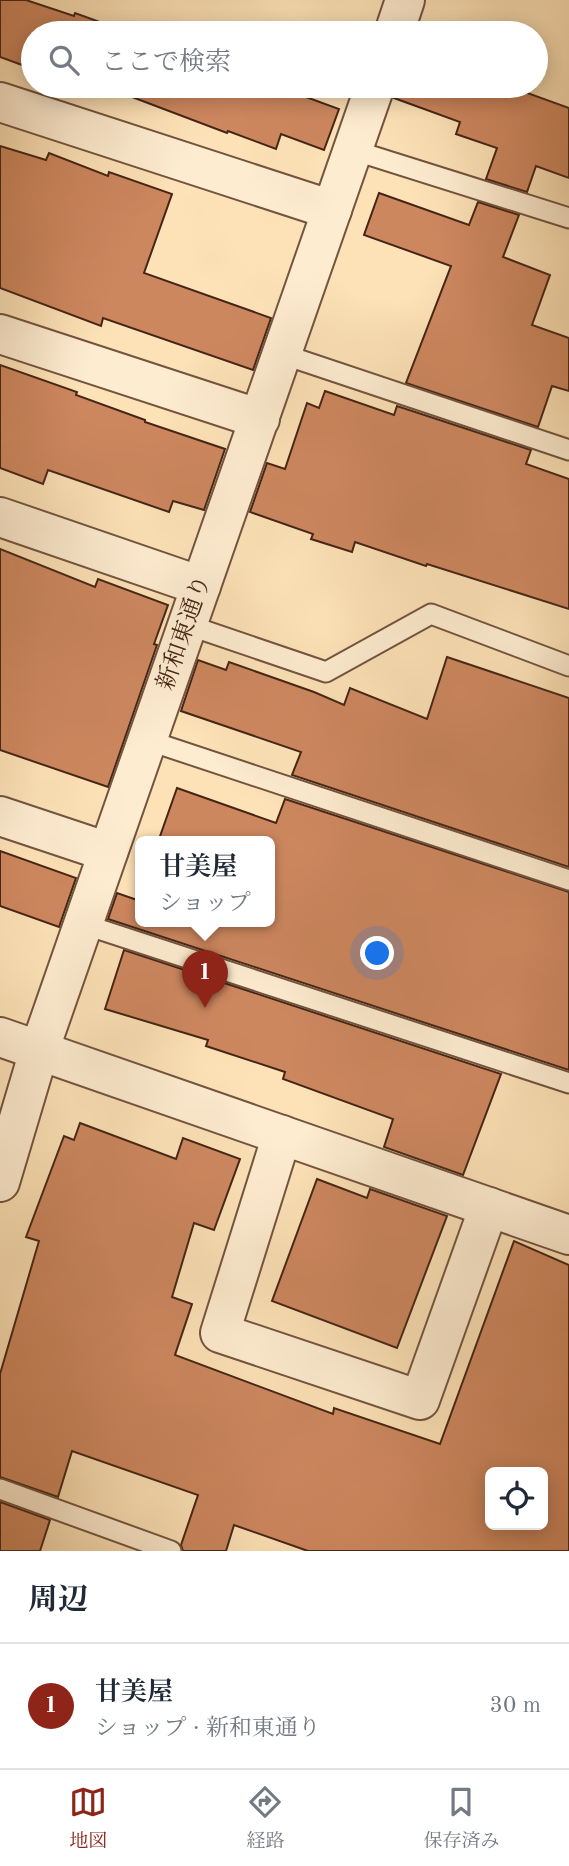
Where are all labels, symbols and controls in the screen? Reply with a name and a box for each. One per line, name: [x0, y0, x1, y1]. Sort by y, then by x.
search box: [21, 21, 548, 98]
icon: search: [45, 41, 83, 79]
text: ここで検索: [101, 50, 231, 76]
street label: 新和東通り: [151, 571, 216, 694]
popup: [135, 836, 275, 927]
text: 甘美屋: [159, 855, 237, 881]
text: ショップ: [159, 892, 251, 915]
your location: [360, 936, 394, 970]
pin: 1: [182, 950, 228, 1008]
map controls: [485, 1467, 548, 1530]
button: locate: [485, 1467, 548, 1530]
text: 周辺: [28, 1586, 88, 1616]
text: 甘美屋: [95, 1680, 173, 1706]
text: 1: [44, 1694, 58, 1717]
text: 30 m: [490, 1694, 541, 1717]
text: ショップ · 新和東通り: [95, 1717, 321, 1740]
tab: 地図: [69, 1783, 108, 1854]
tab: 経路: [246, 1783, 285, 1854]
tab: 保存済み: [423, 1783, 500, 1854]

